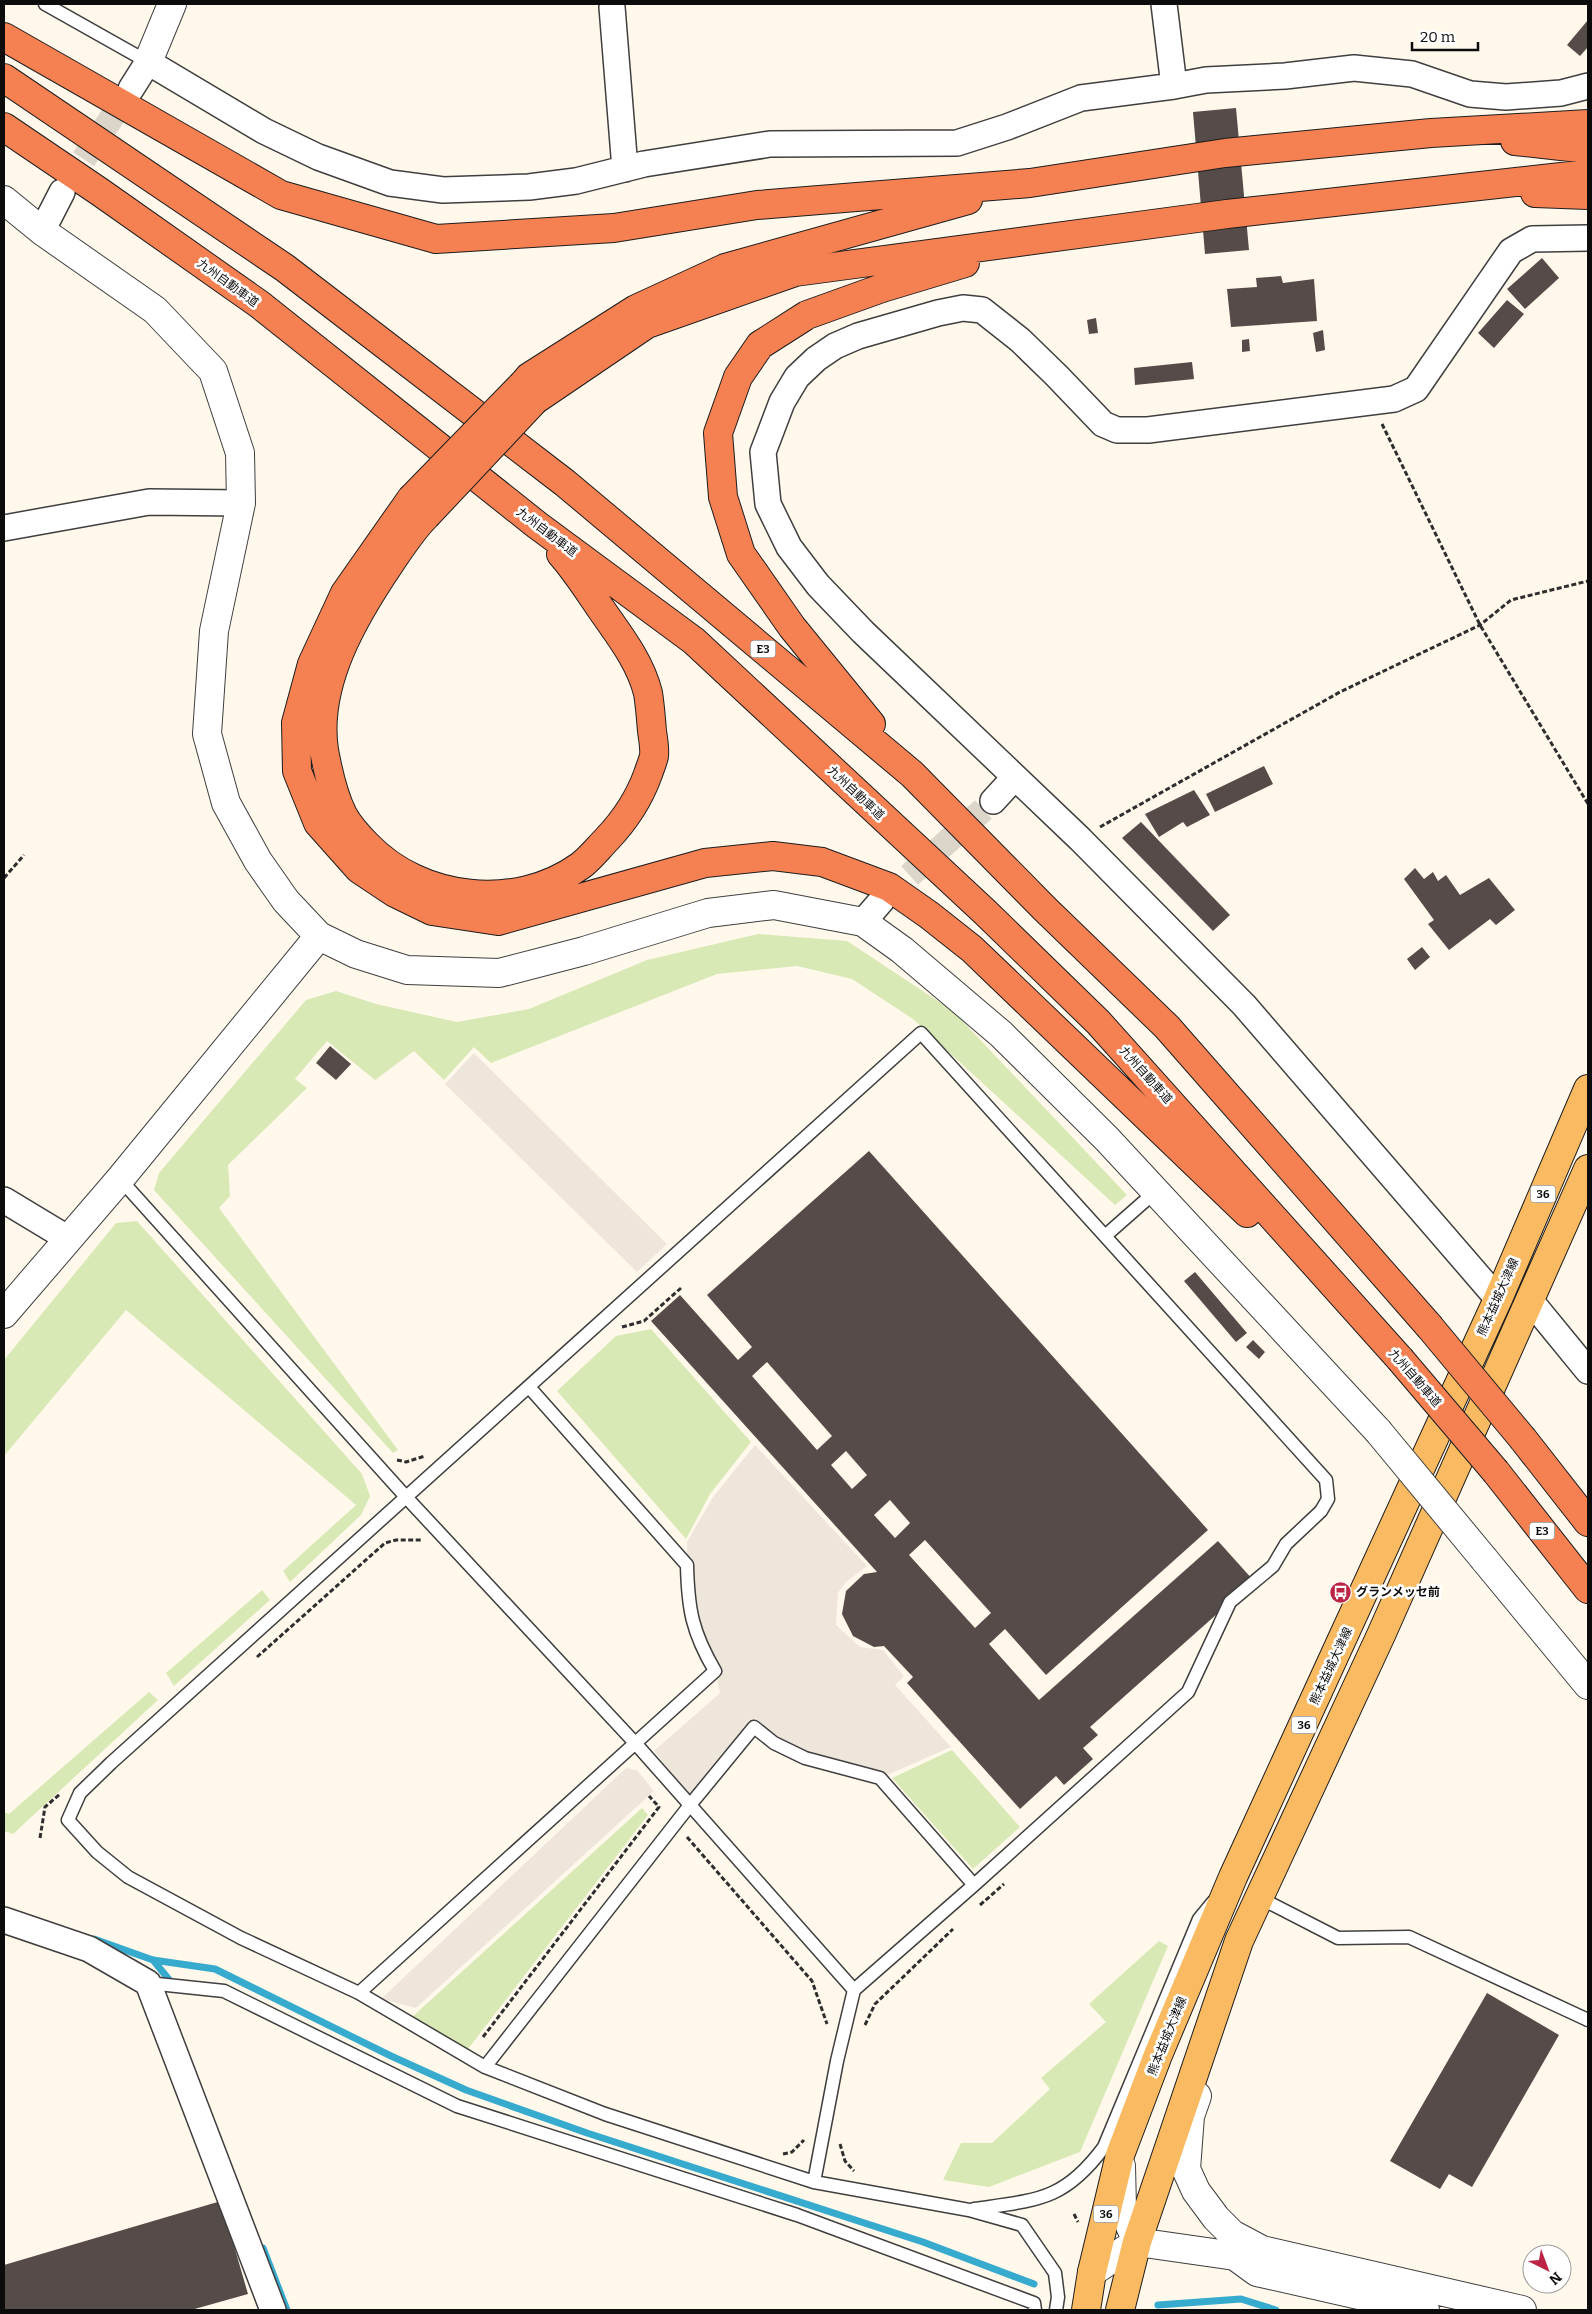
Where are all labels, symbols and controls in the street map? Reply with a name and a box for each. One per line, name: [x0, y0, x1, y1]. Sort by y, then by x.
scale bar: [1412, 20, 1478, 52]
text: 20 m: [1420, 28, 1456, 46]
street label: 九州自動車道: [195, 256, 261, 310]
street label: 九州自動車道: [514, 505, 580, 559]
road number: E3: [750, 641, 776, 658]
street label: 九州自動車道: [825, 763, 887, 823]
street label: 九州自動車道: [1117, 1044, 1175, 1106]
road number: 36: [1530, 1186, 1556, 1202]
street label: 熊本益城大津線: [1475, 1256, 1521, 1338]
street label: 九州自動車道: [1386, 1346, 1444, 1410]
road number: E3: [1530, 1522, 1554, 1540]
bus stop icon: グランメッセ前: [1328, 1580, 1352, 1604]
place label: グランメッセ前: [1356, 1585, 1440, 1599]
street label: 熊本益城大津線: [1307, 1625, 1355, 1707]
road number: 36: [1292, 1716, 1316, 1734]
street label: 熊本益城大津線: [1145, 1994, 1189, 2078]
road number: 36: [1094, 2206, 1118, 2222]
north arrow: [1522, 2244, 1572, 2294]
text: N: [1546, 2268, 1565, 2288]

